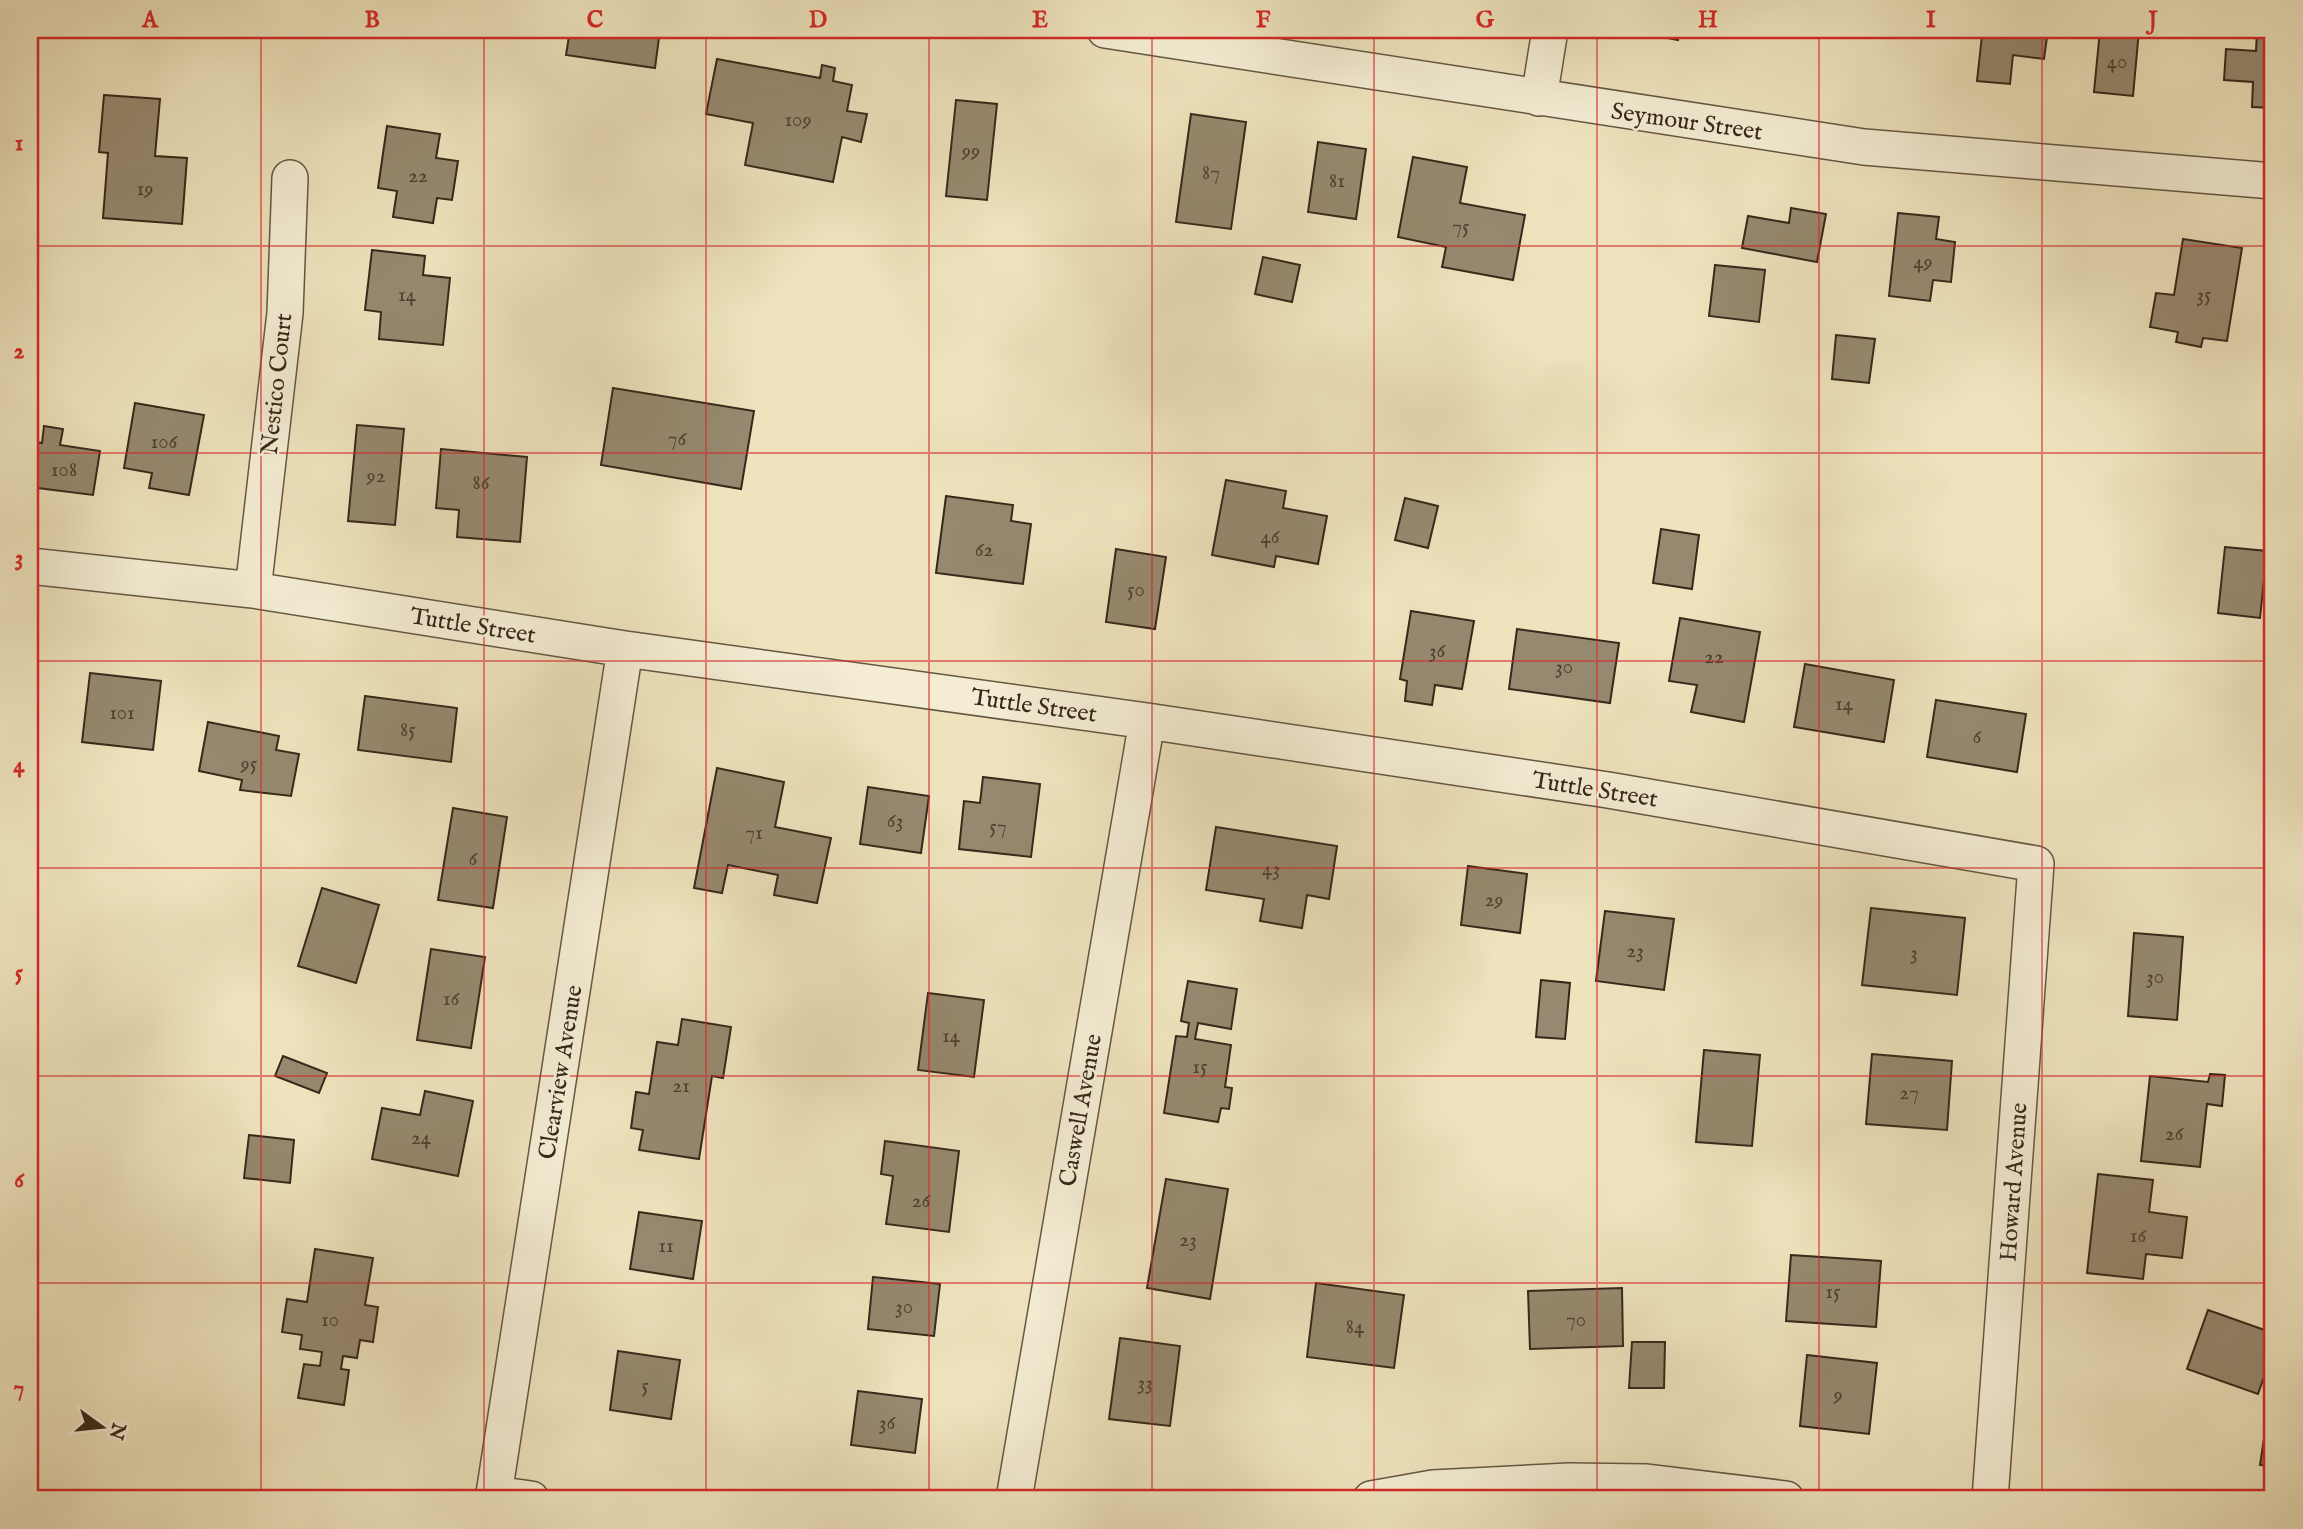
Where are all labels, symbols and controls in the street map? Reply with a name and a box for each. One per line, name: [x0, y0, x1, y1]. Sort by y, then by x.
text: A: [141, 6, 159, 35]
text: B: [364, 6, 380, 35]
text: C: [587, 6, 604, 35]
text: D: [809, 6, 827, 35]
text: E: [1032, 6, 1048, 35]
text: F: [1256, 6, 1271, 35]
text: G: [1476, 6, 1495, 35]
text: H: [1698, 6, 1718, 35]
text: I: [1926, 6, 1936, 35]
text: J: [2145, 6, 2158, 35]
house number: 40: [2107, 49, 2127, 76]
street label: Seymour Street: [1609, 97, 1764, 148]
house number: 109: [784, 107, 812, 134]
text: 1: [15, 129, 23, 158]
house number: 99: [961, 138, 980, 165]
house number: 87: [1202, 160, 1220, 187]
house number: 22: [408, 163, 428, 190]
house number: 81: [1329, 168, 1345, 195]
house number: 19: [137, 176, 154, 203]
house number: 75: [1452, 214, 1470, 241]
house number: 49: [1913, 249, 1933, 276]
house number: 14: [398, 282, 417, 309]
house number: 35: [2196, 282, 2212, 309]
street label: Nestico Court: [255, 312, 300, 456]
text: 2: [14, 337, 25, 366]
house number: 76: [668, 426, 687, 453]
house number: 106: [151, 429, 179, 456]
house number: 108: [51, 457, 77, 484]
house number: 92: [365, 463, 386, 490]
house number: 86: [472, 470, 491, 497]
house number: 46: [1260, 524, 1281, 551]
house number: 62: [975, 537, 994, 564]
text: 3: [15, 544, 23, 573]
house number: 50: [1127, 577, 1145, 604]
street label: Tuttle Street: [408, 601, 538, 652]
house number: 36: [1429, 638, 1446, 665]
house number: 22: [1704, 644, 1724, 671]
house number: 30: [1555, 654, 1573, 681]
street label: Tuttle Street: [969, 682, 1099, 731]
house number: 14: [1835, 691, 1854, 718]
house number: 101: [109, 700, 135, 727]
house number: 85: [400, 717, 416, 744]
house number: 6: [1973, 724, 1983, 751]
text: 4: [13, 751, 25, 780]
house number: 95: [240, 751, 258, 778]
street label: Tuttle Street: [1530, 765, 1660, 816]
house number: 63: [887, 808, 903, 835]
house number: 57: [989, 814, 1007, 841]
house number: 71: [745, 820, 763, 847]
house number: 6: [469, 846, 479, 873]
house number: 43: [1262, 856, 1280, 883]
house number: 29: [1484, 887, 1504, 914]
house number: 23: [1626, 938, 1644, 965]
house number: 3: [1910, 940, 1918, 967]
text: 5: [15, 959, 24, 988]
house number: 30: [2146, 964, 2164, 991]
street label: Clearview Avenue: [532, 983, 591, 1162]
house number: 16: [443, 986, 460, 1013]
house number: 14: [942, 1023, 961, 1050]
street label: Caswell Avenue: [1053, 1032, 1110, 1189]
house number: 15: [1192, 1054, 1208, 1081]
house number: 21: [672, 1073, 690, 1100]
house number: 27: [1899, 1080, 1919, 1107]
street label: Howard Avenue: [1993, 1102, 2036, 1263]
house number: 26: [2165, 1121, 2184, 1148]
house number: 24: [411, 1125, 432, 1152]
text: 6: [14, 1166, 25, 1195]
house number: 26: [912, 1188, 931, 1215]
house number: 16: [2130, 1223, 2147, 1250]
house number: 23: [1179, 1227, 1197, 1254]
house number: 11: [658, 1233, 674, 1260]
house number: 15: [1825, 1279, 1841, 1306]
house number: 30: [895, 1294, 913, 1321]
house number: 10: [321, 1307, 339, 1334]
house number: 70: [1566, 1307, 1586, 1334]
house number: 84: [1346, 1314, 1365, 1341]
house number: 33: [1137, 1370, 1153, 1397]
house number: 5: [641, 1373, 649, 1400]
text: 7: [14, 1374, 24, 1403]
house number: 9: [1832, 1382, 1843, 1409]
north arrow: [66, 1392, 136, 1462]
house number: 36: [879, 1410, 896, 1437]
text: N: [103, 1419, 130, 1442]

